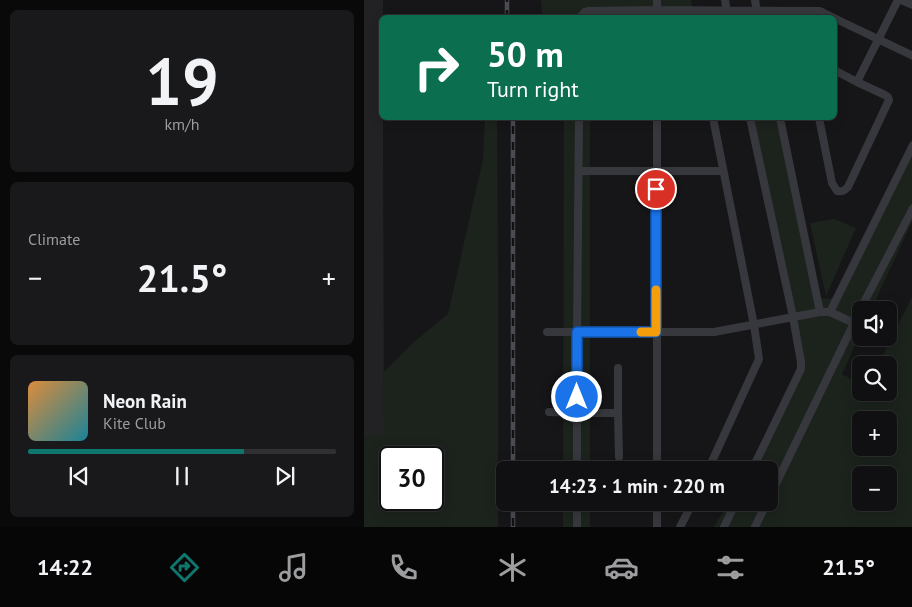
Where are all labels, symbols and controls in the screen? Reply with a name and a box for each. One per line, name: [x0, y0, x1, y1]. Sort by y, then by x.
text: 50 m: [487, 31, 564, 77]
icon: right: [404, 35, 469, 100]
text: 19: [145, 39, 219, 123]
text: Turn right: [487, 75, 579, 103]
text: km/h: [164, 114, 200, 134]
pin: [635, 168, 677, 210]
icon: arrive: [642, 175, 670, 203]
text: Climate: [28, 229, 80, 249]
text: 21.5°: [137, 253, 227, 302]
text: −: [28, 259, 42, 296]
text: +: [322, 259, 336, 296]
map controls: [852, 301, 897, 511]
button: sound: [852, 301, 897, 346]
button: search: [852, 356, 897, 401]
position arrow: [550, 370, 602, 422]
text: Neon Rain: [103, 389, 187, 413]
button: +: [852, 411, 897, 456]
text: Kite Club: [103, 413, 166, 433]
speed limit sign: 30: [379, 446, 444, 511]
icon: previous: [65, 462, 93, 490]
icon: pause: [168, 462, 196, 490]
icon: next: [271, 462, 299, 490]
button: −: [852, 466, 897, 511]
text: 14:23 · 1 min · 220 m: [549, 474, 725, 498]
icon: directions: [167, 550, 202, 585]
icon: music: [276, 550, 311, 585]
icon: phone: [386, 550, 421, 585]
icon: climate: [495, 550, 530, 585]
icon: car: [604, 550, 639, 585]
icon: filters: [713, 550, 748, 585]
text: 14:22: [37, 553, 93, 581]
text: 21.5°: [822, 553, 875, 581]

